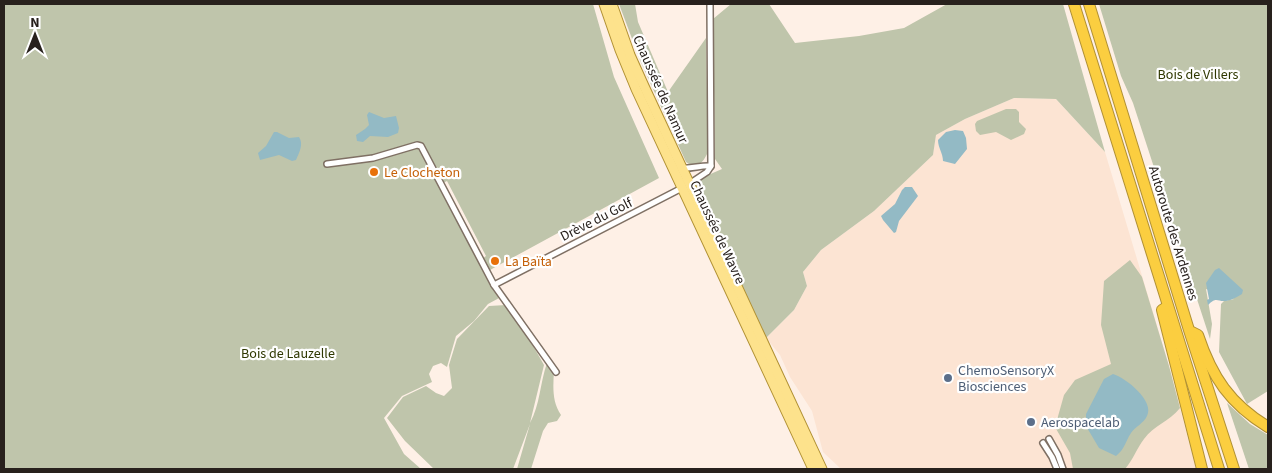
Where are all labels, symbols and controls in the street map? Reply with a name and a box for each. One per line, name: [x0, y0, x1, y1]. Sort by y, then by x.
north arrow: [10, 10, 60, 60]
text: N: [30, 13, 40, 33]
street label: Chaussée de Namur: [627, 32, 693, 147]
park label: Bois de Villers: [1158, 65, 1239, 85]
place label: Le Clocheton: [384, 163, 460, 183]
street label: Autoroute des Ardennes: [1143, 163, 1203, 303]
marker: Le Clocheton: [368, 166, 380, 178]
street label: Chaussée de Wavre: [684, 177, 750, 288]
street label: Drève du Golf: [557, 193, 637, 247]
place label: La Baïta: [505, 252, 552, 272]
marker: La Baïta: [489, 255, 501, 267]
park label: Bois de Lauzelle: [241, 344, 335, 364]
place label: ChemoSensoryX Biosciences: [958, 361, 1054, 397]
marker: ChemoSensoryX Biosciences: [942, 372, 954, 384]
place label: Aerospacelab: [1041, 413, 1120, 433]
marker: Aerospacelab: [1025, 416, 1037, 428]

